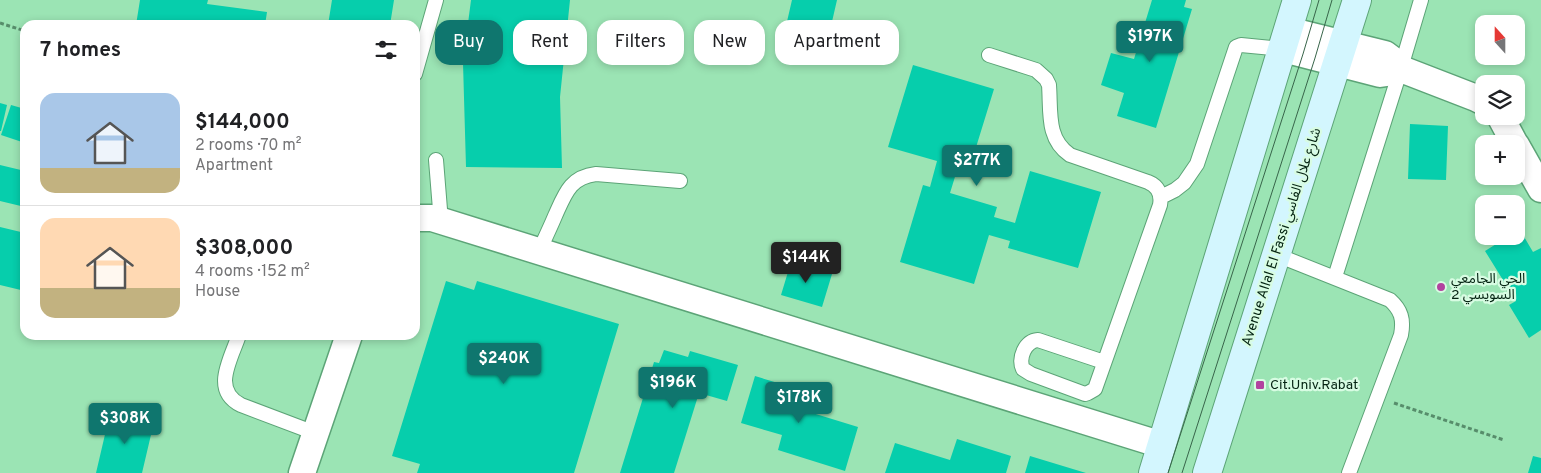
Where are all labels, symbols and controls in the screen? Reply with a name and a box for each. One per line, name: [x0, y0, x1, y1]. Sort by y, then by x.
north arrow: [1475, 15, 1525, 65]
map controls: [1475, 15, 1525, 245]
chip: Buy: [435, 20, 503, 65]
chip: Rent: [513, 20, 587, 65]
chip: Filters: [597, 20, 684, 65]
chip: New: [694, 20, 765, 65]
chip: Apartment: [775, 20, 899, 65]
pin: $197K: [1115, 20, 1185, 63]
text: $197K: [1127, 27, 1173, 47]
icon: filters: [372, 36, 400, 64]
text: 7 homes: [40, 37, 121, 64]
button: layers: [1475, 75, 1525, 125]
text: $144,000: [195, 109, 290, 136]
icon: home: [80, 113, 140, 173]
street label: Avenue Allal El Fassi شارع علال الفاسي: [1239, 126, 1327, 349]
button: +: [1475, 135, 1525, 185]
text: 2 rooms · 70 m²: [195, 136, 302, 156]
pin: $277K: [942, 144, 1012, 187]
text: $277K: [953, 151, 1001, 171]
text: Apartment: [195, 156, 273, 176]
button: −: [1475, 195, 1525, 245]
text: $308,000: [195, 235, 293, 262]
icon: home: [80, 238, 140, 298]
pin: $144K: [771, 242, 841, 284]
text: $144K: [782, 248, 830, 268]
text: 4 rooms · 152 m²: [195, 262, 310, 282]
place label: الحي الجامعي السويسي 2: [1451, 271, 1525, 305]
marker: الحي الجامعي السويسي 2: [1435, 281, 1447, 293]
text: House: [195, 282, 240, 302]
pin: $240K: [469, 342, 539, 385]
text: $240K: [478, 349, 530, 369]
pin: $196K: [638, 366, 708, 409]
text: $196K: [649, 373, 697, 393]
place label: Cit.Univ.Rabat: [1270, 377, 1358, 394]
marker: Cit.Univ.Rabat: [1254, 379, 1266, 391]
pin: $178K: [764, 382, 834, 424]
text: $178K: [776, 388, 822, 408]
pin: $308K: [90, 402, 160, 445]
text: $308K: [100, 409, 150, 429]

